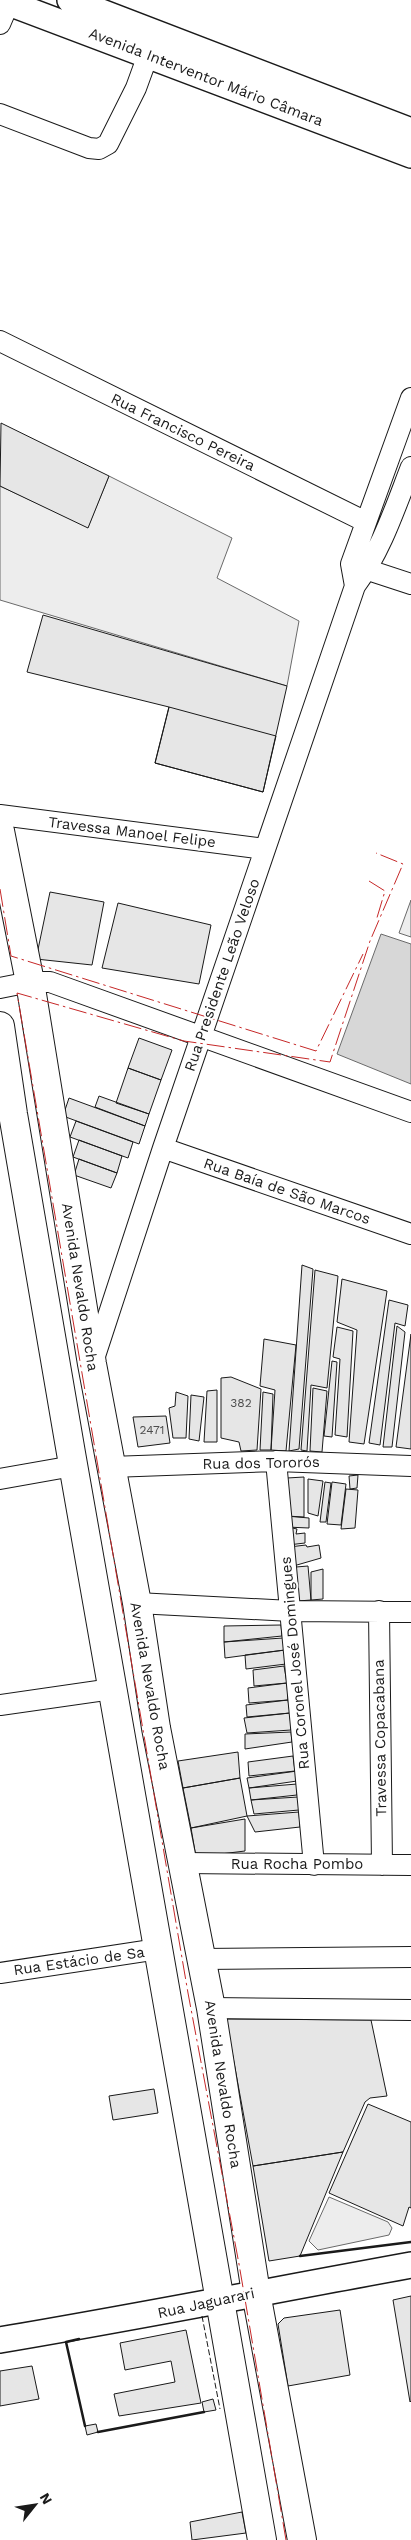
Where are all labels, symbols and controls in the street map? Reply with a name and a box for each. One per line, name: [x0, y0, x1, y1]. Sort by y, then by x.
street label: Avenida Interventor Mário Câmara: [86, 24, 326, 130]
street label: Rua Francisco Pereira: [108, 389, 258, 475]
street label: Travessa Manoel Felipe: [47, 813, 217, 851]
street label: Rua Presidente Leão Veloso: [180, 876, 264, 1074]
street label: Rua Baía de São Marcos: [201, 1154, 373, 1228]
street label: Avenida Nevaldo Rocha: [58, 1202, 102, 1373]
house number: 382: [230, 1396, 252, 1410]
house number: 2471: [140, 1423, 164, 1437]
street label: Rua dos Tororós: [202, 1453, 320, 1473]
street label: Rua Coronel José Domingues: [277, 1556, 313, 1770]
street label: Avenida Nevaldo Rocha: [126, 1601, 174, 1772]
street label: Travessa Copacabana: [370, 1659, 390, 1817]
street label: Rua Rocha Pombo: [231, 1855, 363, 1873]
street label: Rua Estácio de Sa: [12, 1943, 146, 1979]
street label: Avenida Nevaldo Rocha: [201, 1999, 245, 2170]
street label: Rua Jaguarari: [156, 2284, 256, 2322]
north arrow: [10, 2480, 60, 2530]
text: N: [37, 2490, 56, 2507]

